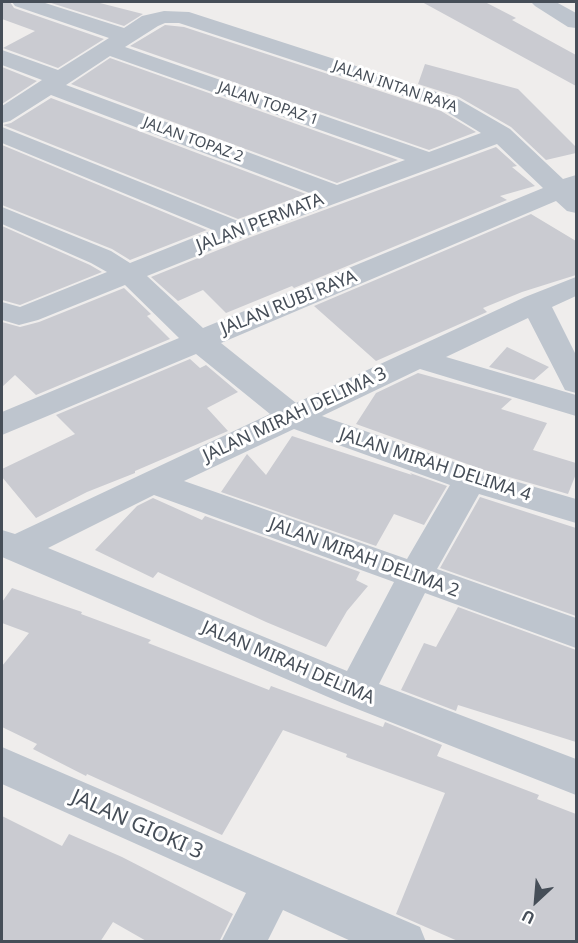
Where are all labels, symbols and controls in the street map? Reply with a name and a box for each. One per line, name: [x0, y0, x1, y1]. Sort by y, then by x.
street label: JALAN INTAN RAYA: [330, 57, 460, 117]
street label: JALAN TOPAZ 1: [215, 78, 321, 130]
street label: JALAN TOPAZ 2: [141, 114, 245, 166]
street label: JALAN PERMATA: [193, 189, 327, 257]
street label: JALAN RUBI RAYA: [218, 266, 360, 340]
street label: JALAN MIRAH DELIMA 3: [200, 363, 390, 467]
street label: JALAN MIRAH DELIMA 4: [336, 424, 534, 506]
street label: JALAN MIRAH DELIMA 2: [266, 514, 462, 602]
street label: JALAN MIRAH DELIMA: [198, 617, 378, 709]
street label: JALAN GIOKI 3: [67, 785, 207, 865]
north arrow: [506, 871, 566, 931]
text: U: [518, 905, 538, 930]

